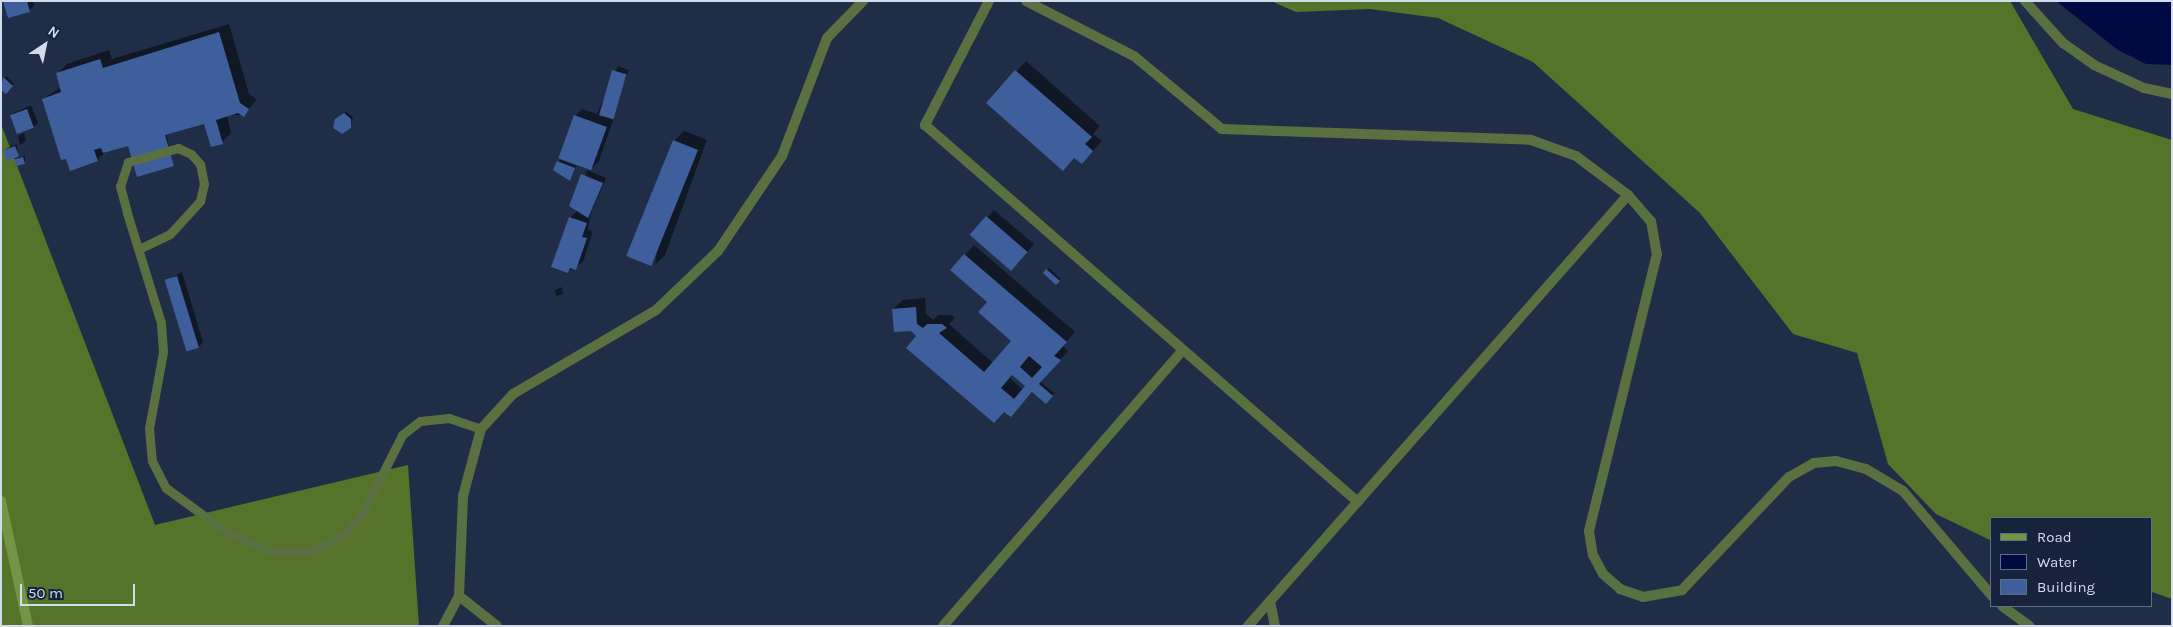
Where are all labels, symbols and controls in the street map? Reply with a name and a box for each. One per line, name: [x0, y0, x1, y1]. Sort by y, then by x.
north arrow: [20, 20, 70, 70]
text: N: [45, 22, 63, 42]
legend: [1990, 517, 2153, 607]
text: Road: [2037, 528, 2072, 546]
text: Water: [2037, 553, 2077, 571]
scale bar: [22, 574, 138, 606]
text: Building: [2037, 578, 2095, 596]
text: 50 m: [28, 584, 63, 602]

